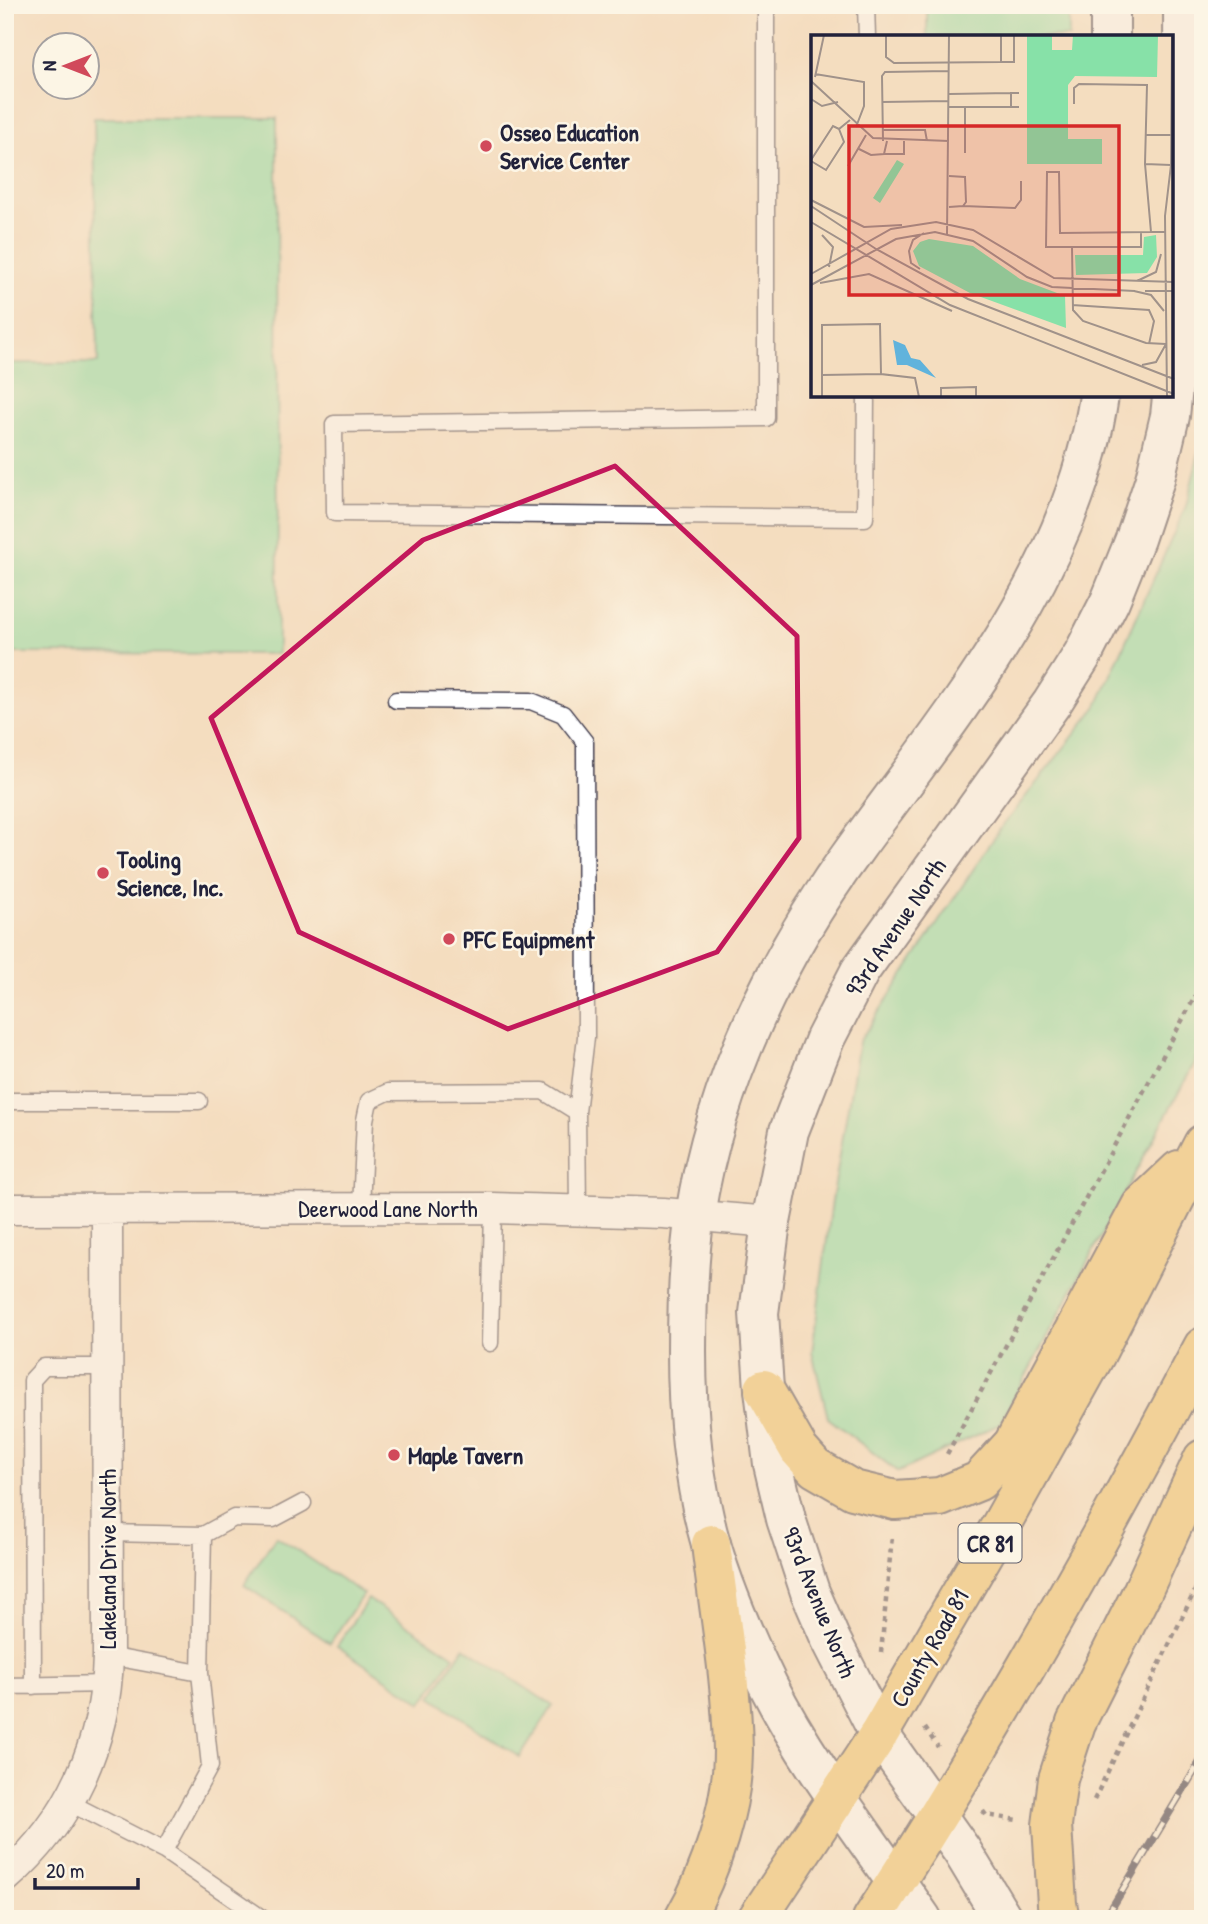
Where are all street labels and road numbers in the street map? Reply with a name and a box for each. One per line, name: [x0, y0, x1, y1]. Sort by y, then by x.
street label: 93rd Avenue North: [837, 852, 953, 1002]
street label: Deerwood Lane North: [298, 1192, 478, 1224]
street label: Lakeland Drive North: [91, 1469, 123, 1649]
street label: 93rd Avenue North: [775, 1522, 865, 1682]
road number: CR 81: [958, 1524, 1021, 1562]
street label: County Road 81: [882, 1583, 976, 1713]

